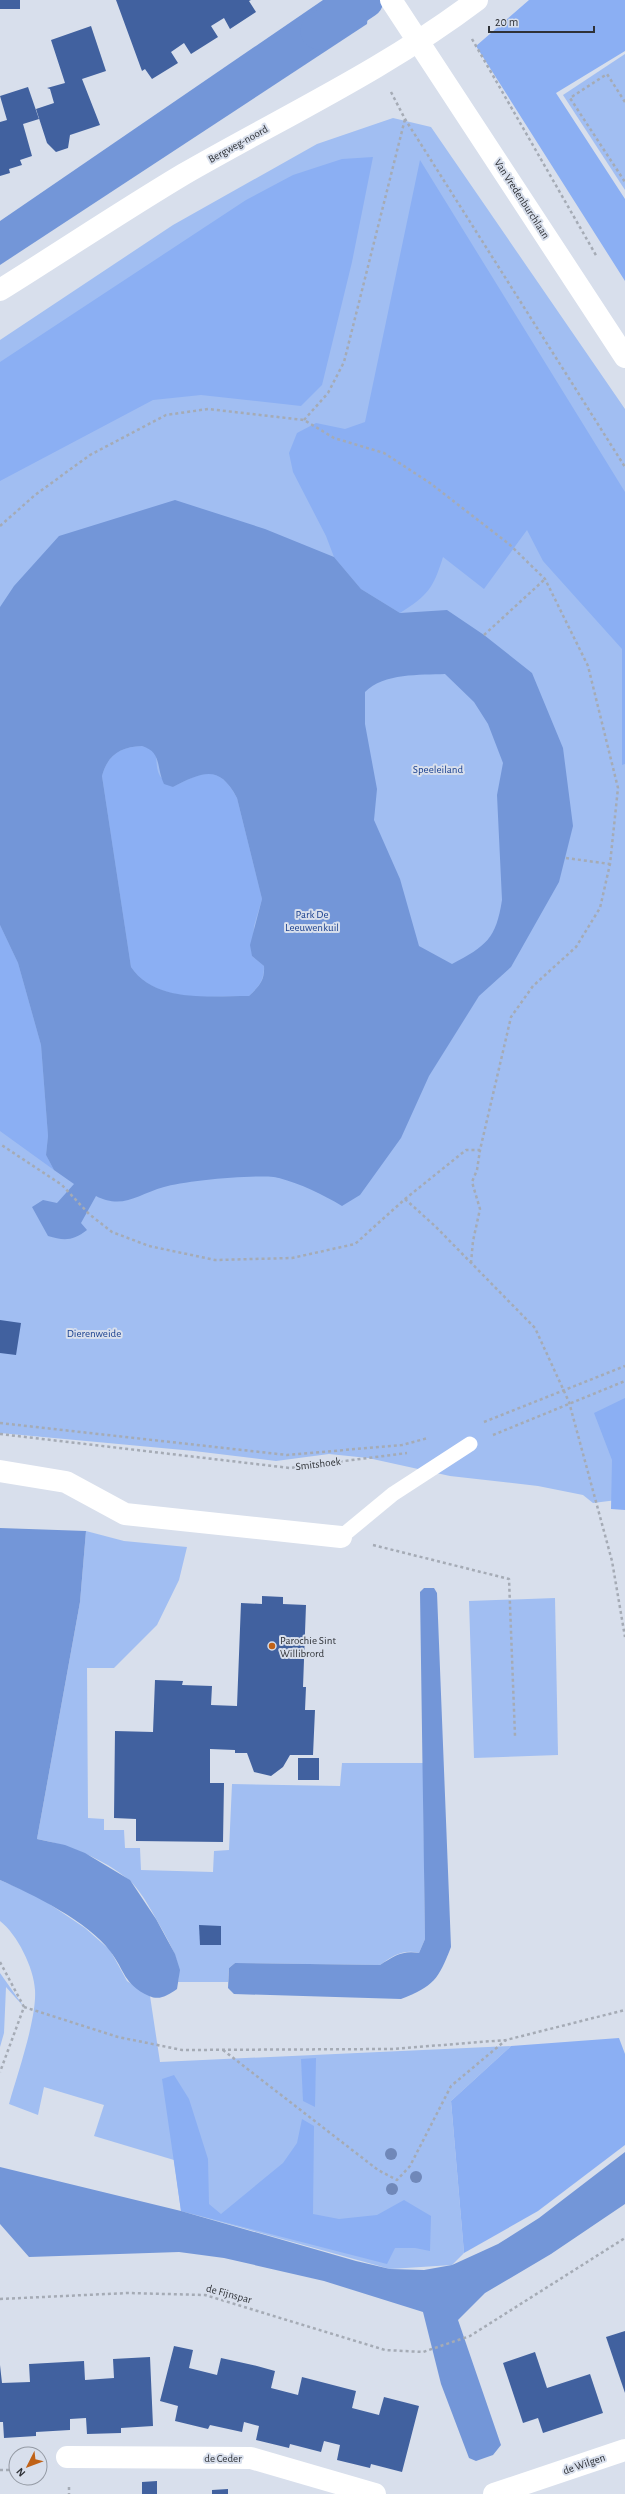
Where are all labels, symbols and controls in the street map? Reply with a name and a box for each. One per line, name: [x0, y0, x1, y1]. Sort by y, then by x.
scale bar: [489, 8, 594, 34]
text: 20 m: [495, 16, 518, 28]
street label: Bergweg-noord: [206, 123, 270, 165]
street label: Van Vredenburchlaan: [492, 157, 552, 241]
park label: Speeleiland: [413, 764, 464, 775]
park label: Park De Leeuwenkuil: [285, 909, 339, 933]
park label: Dierenweide: [67, 1328, 121, 1339]
street label: Smitshoek: [295, 1456, 341, 1472]
place label: Parochie Sint Willibrord: [280, 1635, 336, 1659]
marker: Parochie Sint Willibrord: [267, 1641, 277, 1651]
street label: de Fijnspar: [205, 2283, 253, 2305]
north arrow: [8, 2446, 48, 2486]
street label: de Wilgen: [561, 2452, 607, 2476]
street label: de Ceder: [204, 2453, 242, 2464]
text: N: [14, 2466, 28, 2479]

